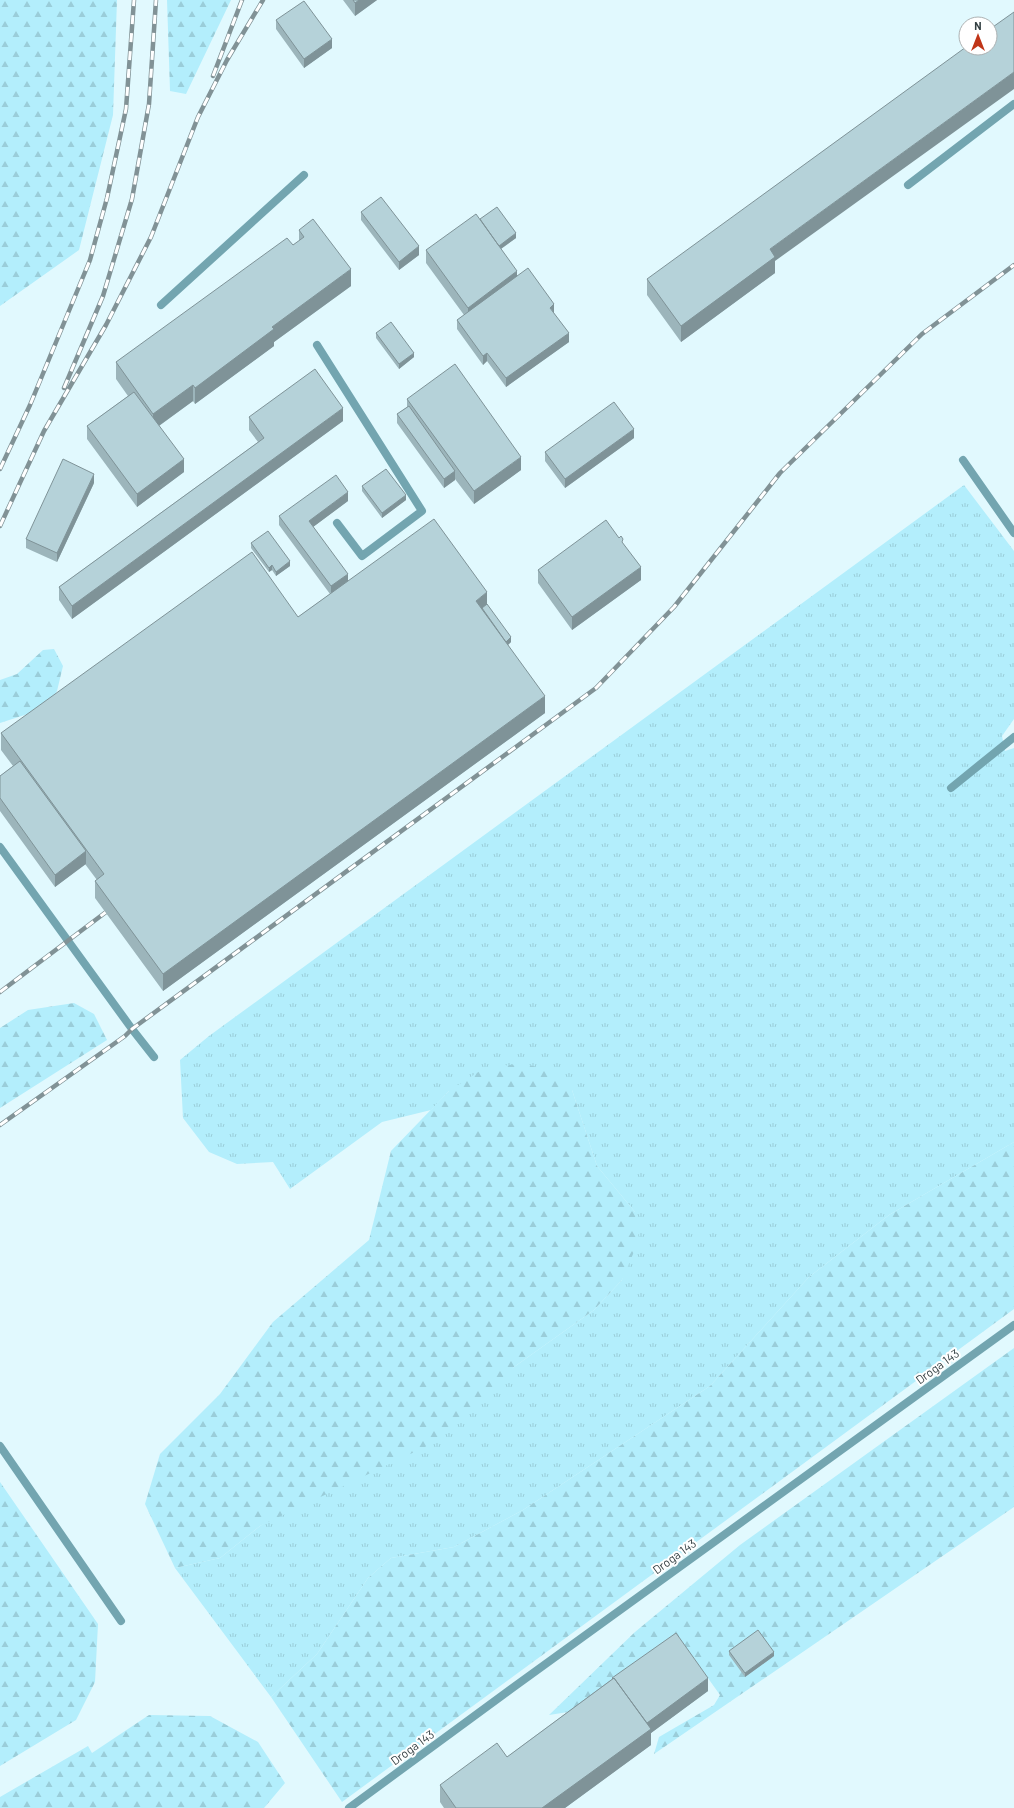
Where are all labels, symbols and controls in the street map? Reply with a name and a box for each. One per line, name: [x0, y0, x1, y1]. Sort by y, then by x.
north arrow: [958, 16, 998, 56]
text: N: [974, 19, 982, 32]
street label: Droga 143: [913, 1346, 961, 1386]
street label: Droga 143: [650, 1536, 698, 1576]
street label: Droga 143: [388, 1727, 436, 1767]

